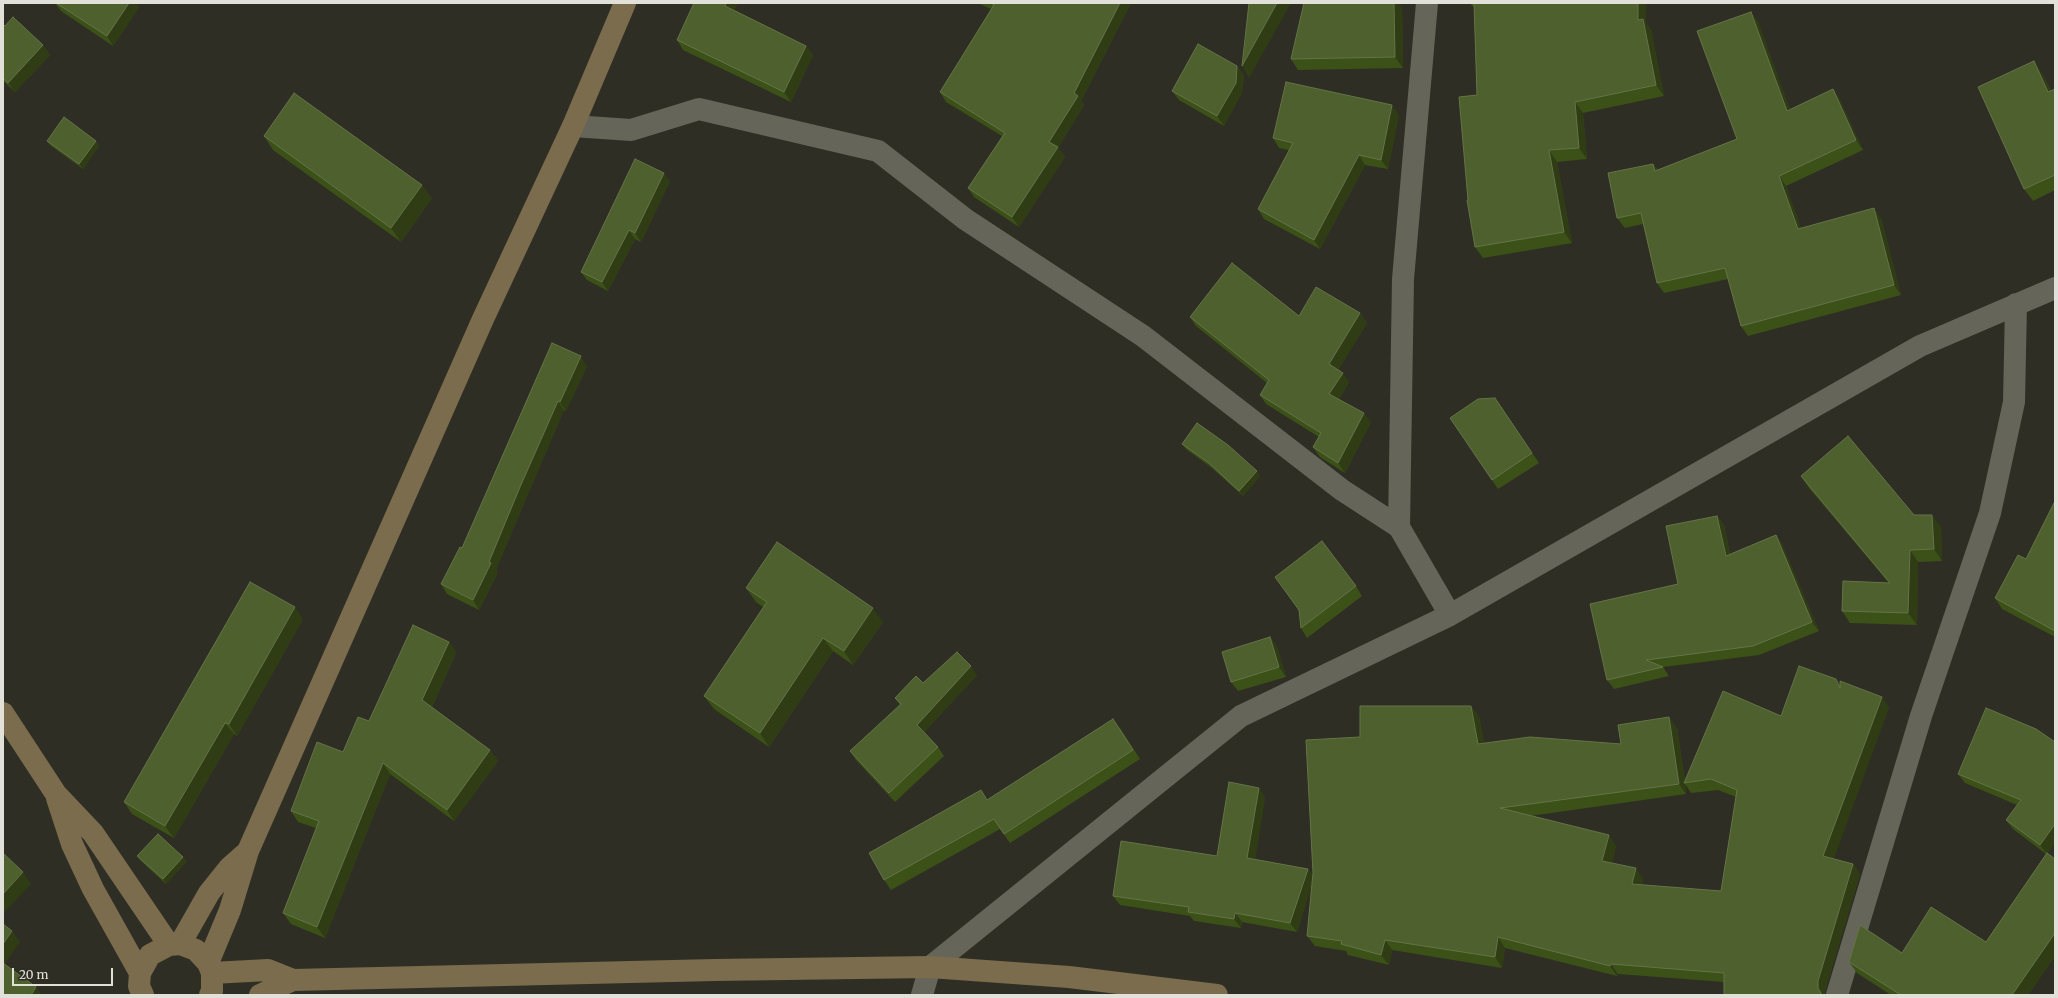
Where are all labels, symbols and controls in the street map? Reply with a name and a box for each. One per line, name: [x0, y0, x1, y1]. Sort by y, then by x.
scale bar: [14, 960, 115, 986]
text: 20 m: [19, 967, 48, 982]

